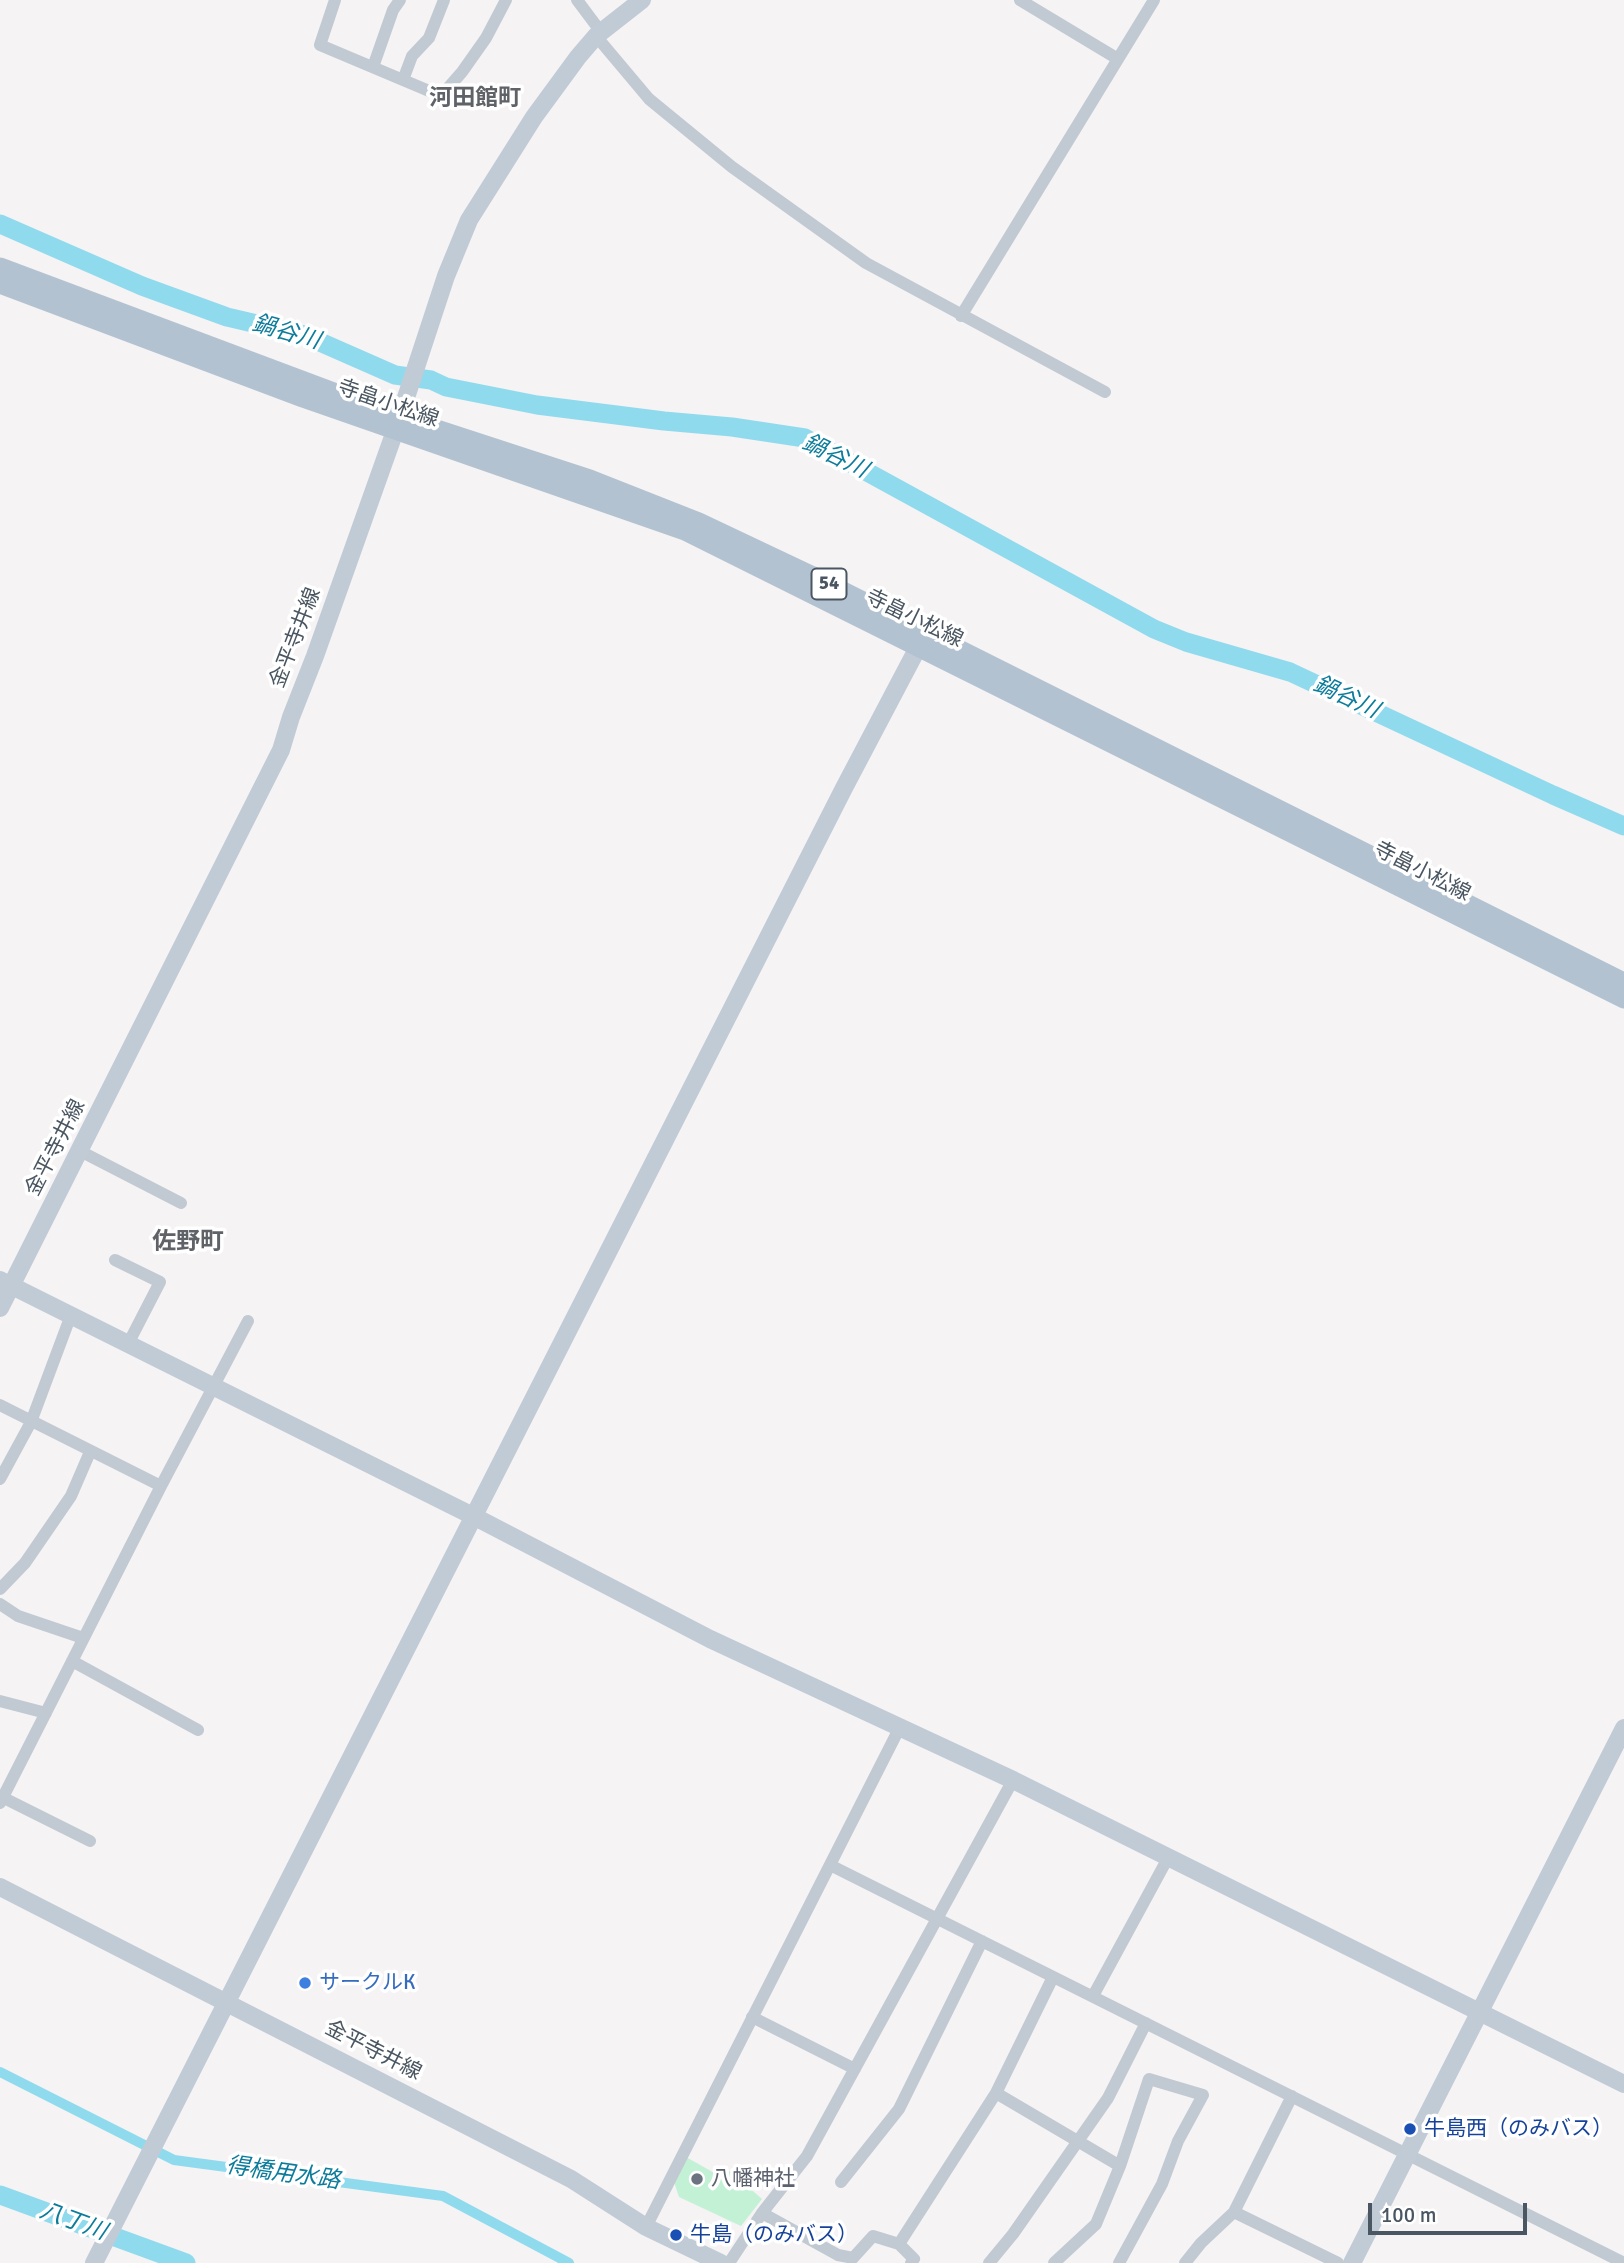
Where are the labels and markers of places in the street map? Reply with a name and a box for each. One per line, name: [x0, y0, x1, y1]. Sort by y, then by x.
place label: サークルK: [319, 1970, 416, 1996]
marker: サークルK: [297, 1975, 313, 1991]
place label: 牛島西（のみバス）: [1424, 2116, 1613, 2142]
marker: 牛島西（のみバス）: [1402, 2121, 1418, 2137]
place label: 八幡神社: [711, 2166, 795, 2192]
marker: 八幡神社: [689, 2171, 705, 2187]
place label: 牛島（のみバス）: [690, 2222, 858, 2248]
marker: 牛島（のみバス）: [668, 2227, 684, 2243]

